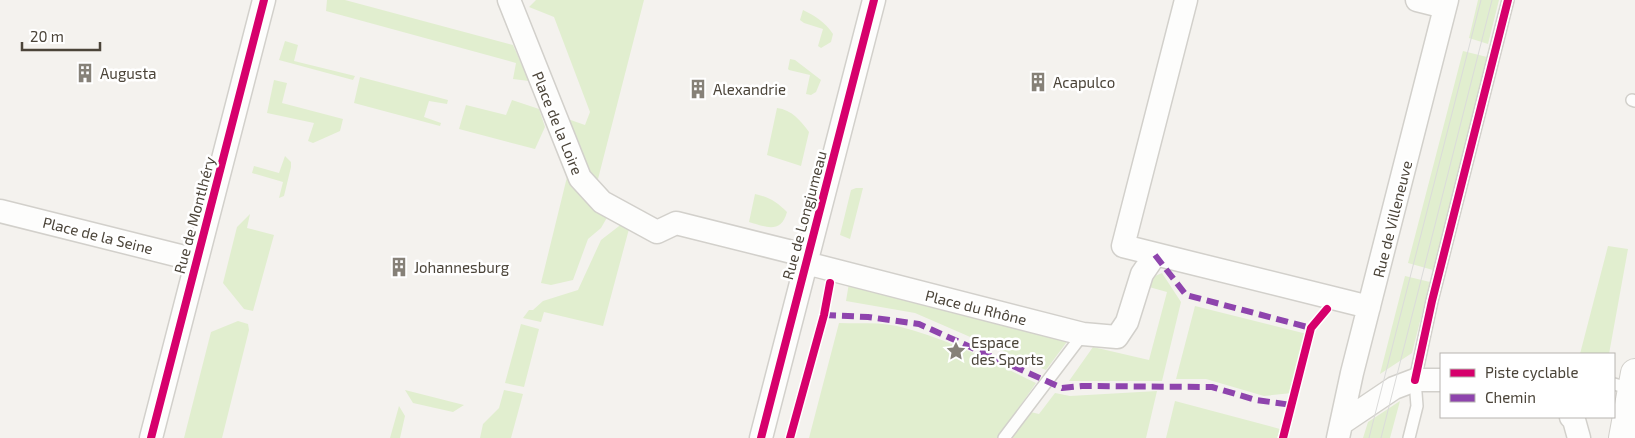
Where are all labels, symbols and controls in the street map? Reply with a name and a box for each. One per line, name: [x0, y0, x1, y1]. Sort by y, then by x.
scale bar: [22, 20, 100, 52]
text: 20 m: [30, 27, 64, 45]
building icon: Augusta: [74, 62, 96, 84]
place label: Augusta: [100, 64, 156, 82]
street label: Place de la Loire: [529, 69, 587, 177]
building icon: Acapulco: [1027, 71, 1049, 93]
place label: Acapulco: [1053, 73, 1115, 91]
building icon: Alexandrie: [687, 78, 709, 100]
place label: Alexandrie: [713, 80, 786, 98]
street label: Rue de Longjumeau: [778, 149, 831, 282]
street label: Rue de Montlhéry: [170, 154, 218, 276]
street label: Rue de Villeneuve: [1369, 159, 1415, 279]
street label: Place de la Seine: [41, 213, 155, 257]
building icon: Johannesburg: [388, 256, 410, 278]
place label: Johannesburg: [414, 258, 510, 276]
street label: Place du Rhône: [923, 286, 1029, 328]
place label: Espace des Sports: [971, 333, 1044, 368]
place icon: Espace des Sports: [945, 340, 967, 362]
legend: [1440, 353, 1615, 418]
text: Piste cyclable: [1485, 363, 1579, 381]
text: Chemin: [1485, 388, 1536, 406]

